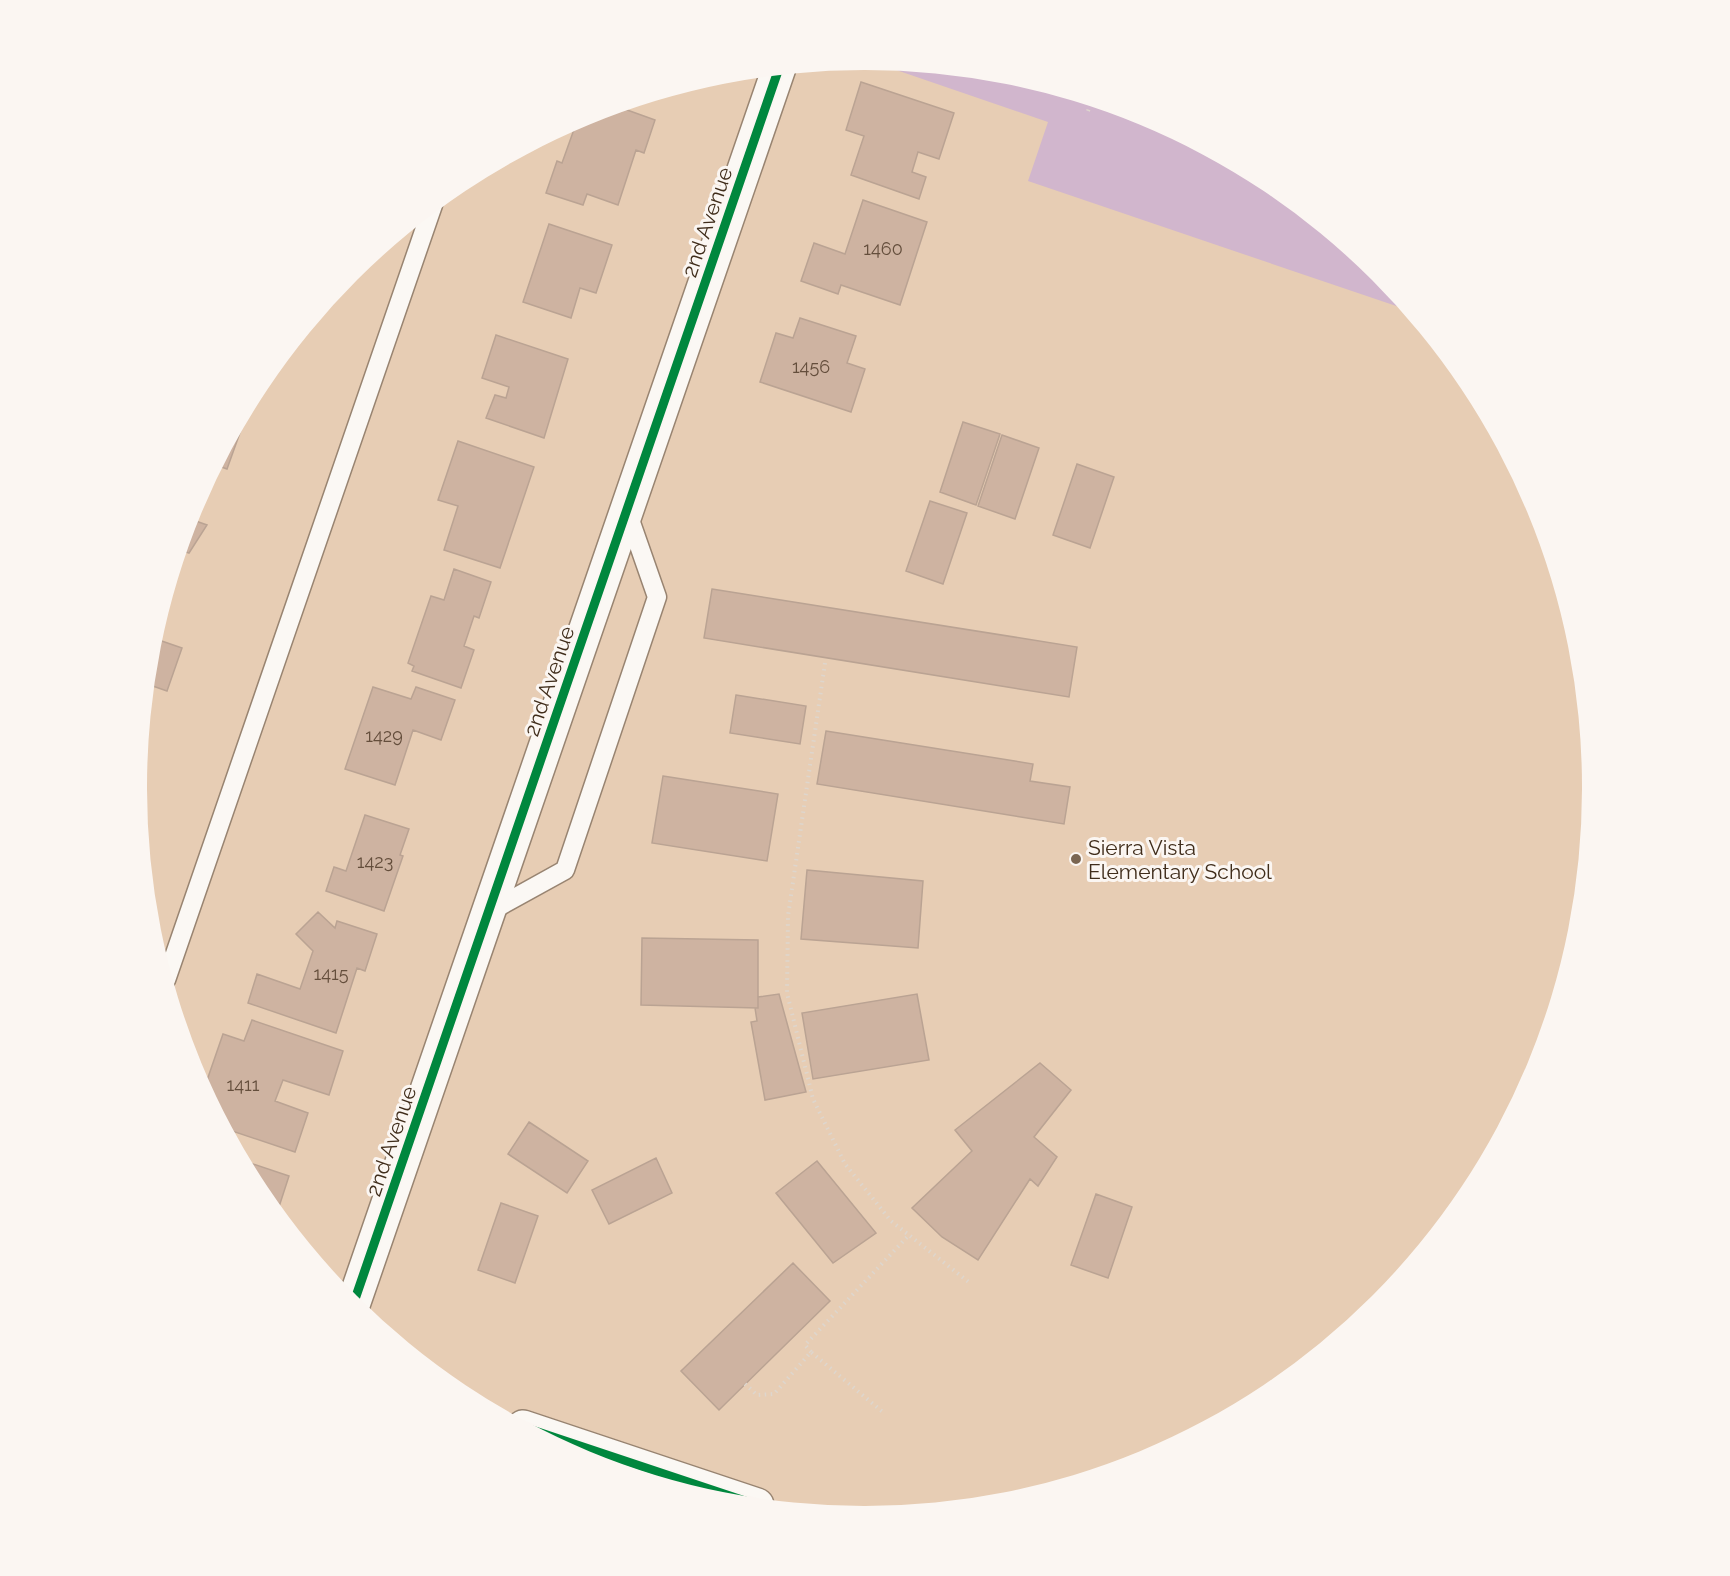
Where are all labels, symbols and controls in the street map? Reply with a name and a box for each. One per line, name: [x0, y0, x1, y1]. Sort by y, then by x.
street label: 2nd Avenue: [677, 164, 737, 280]
house number: 1460: [863, 238, 903, 259]
house number: 1456: [792, 356, 830, 377]
street label: 2nd Avenue: [519, 623, 579, 739]
house number: 1429: [365, 725, 403, 746]
place label: Sierra Vista Elementary School: [1088, 835, 1272, 884]
house number: 1423: [357, 851, 393, 872]
marker: Sierra Vista Elementary School: [1069, 852, 1083, 866]
house number: 1415: [313, 963, 349, 984]
house number: 1411: [227, 1074, 260, 1095]
street label: 2nd Avenue: [361, 1083, 421, 1199]

